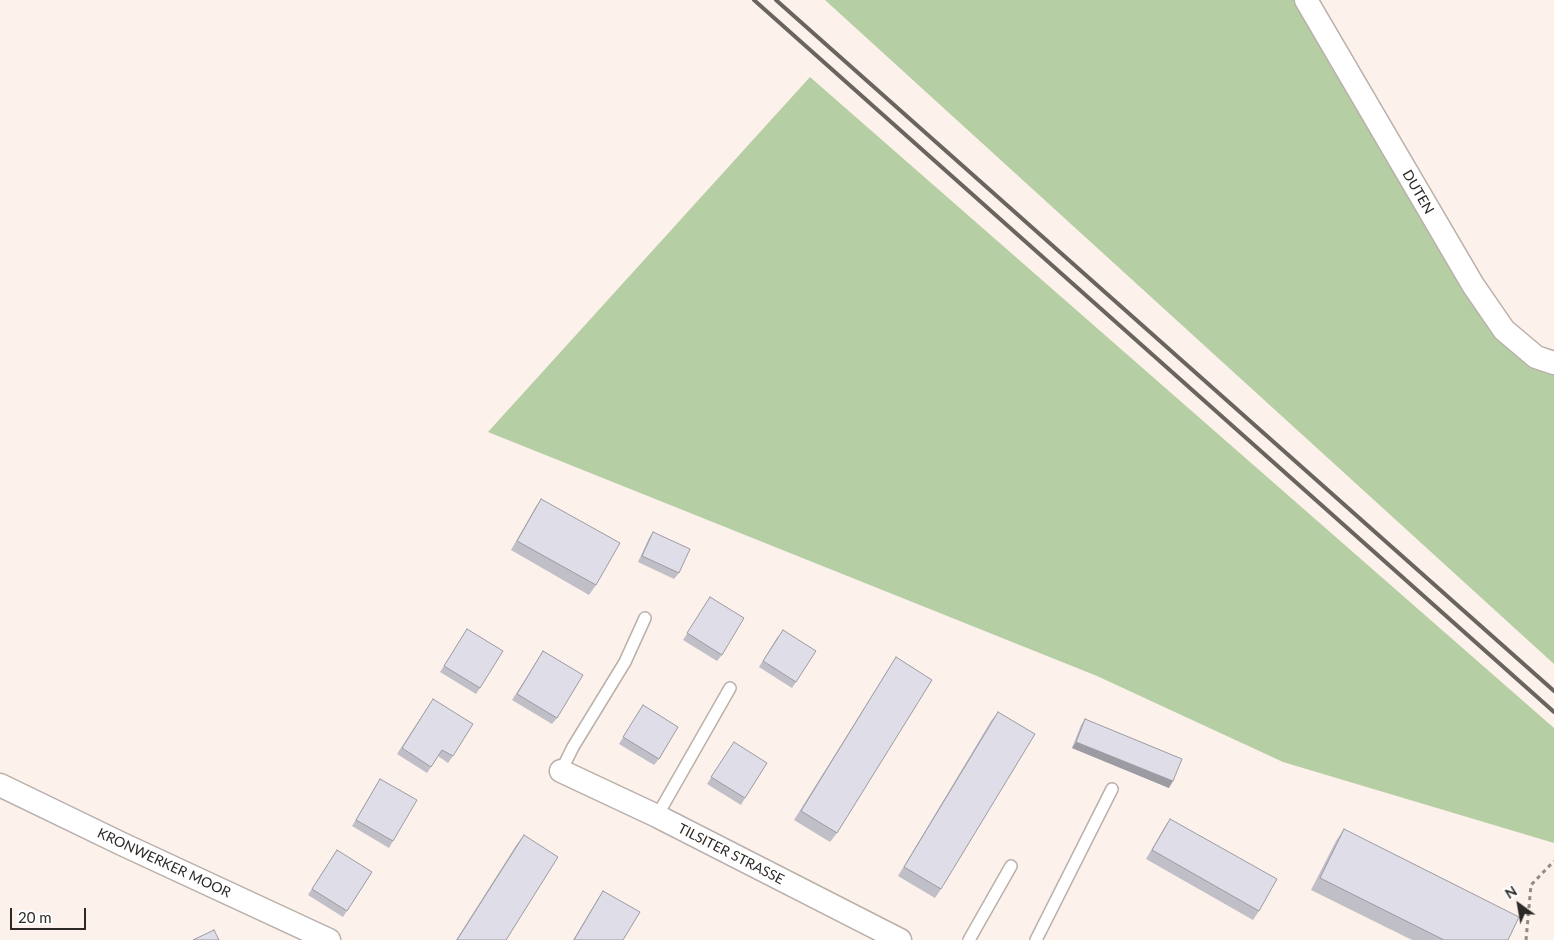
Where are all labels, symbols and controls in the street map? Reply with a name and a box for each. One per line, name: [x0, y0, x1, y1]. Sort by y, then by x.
street label: DUTEN: [1399, 167, 1437, 217]
street label: TILSITER STRASSE: [675, 820, 787, 888]
street label: KRONWERKER MOOR: [95, 825, 233, 901]
north arrow: [1494, 880, 1544, 930]
text: N: [1502, 882, 1520, 902]
scale bar: [12, 898, 89, 930]
text: 20 m: [18, 908, 52, 926]

